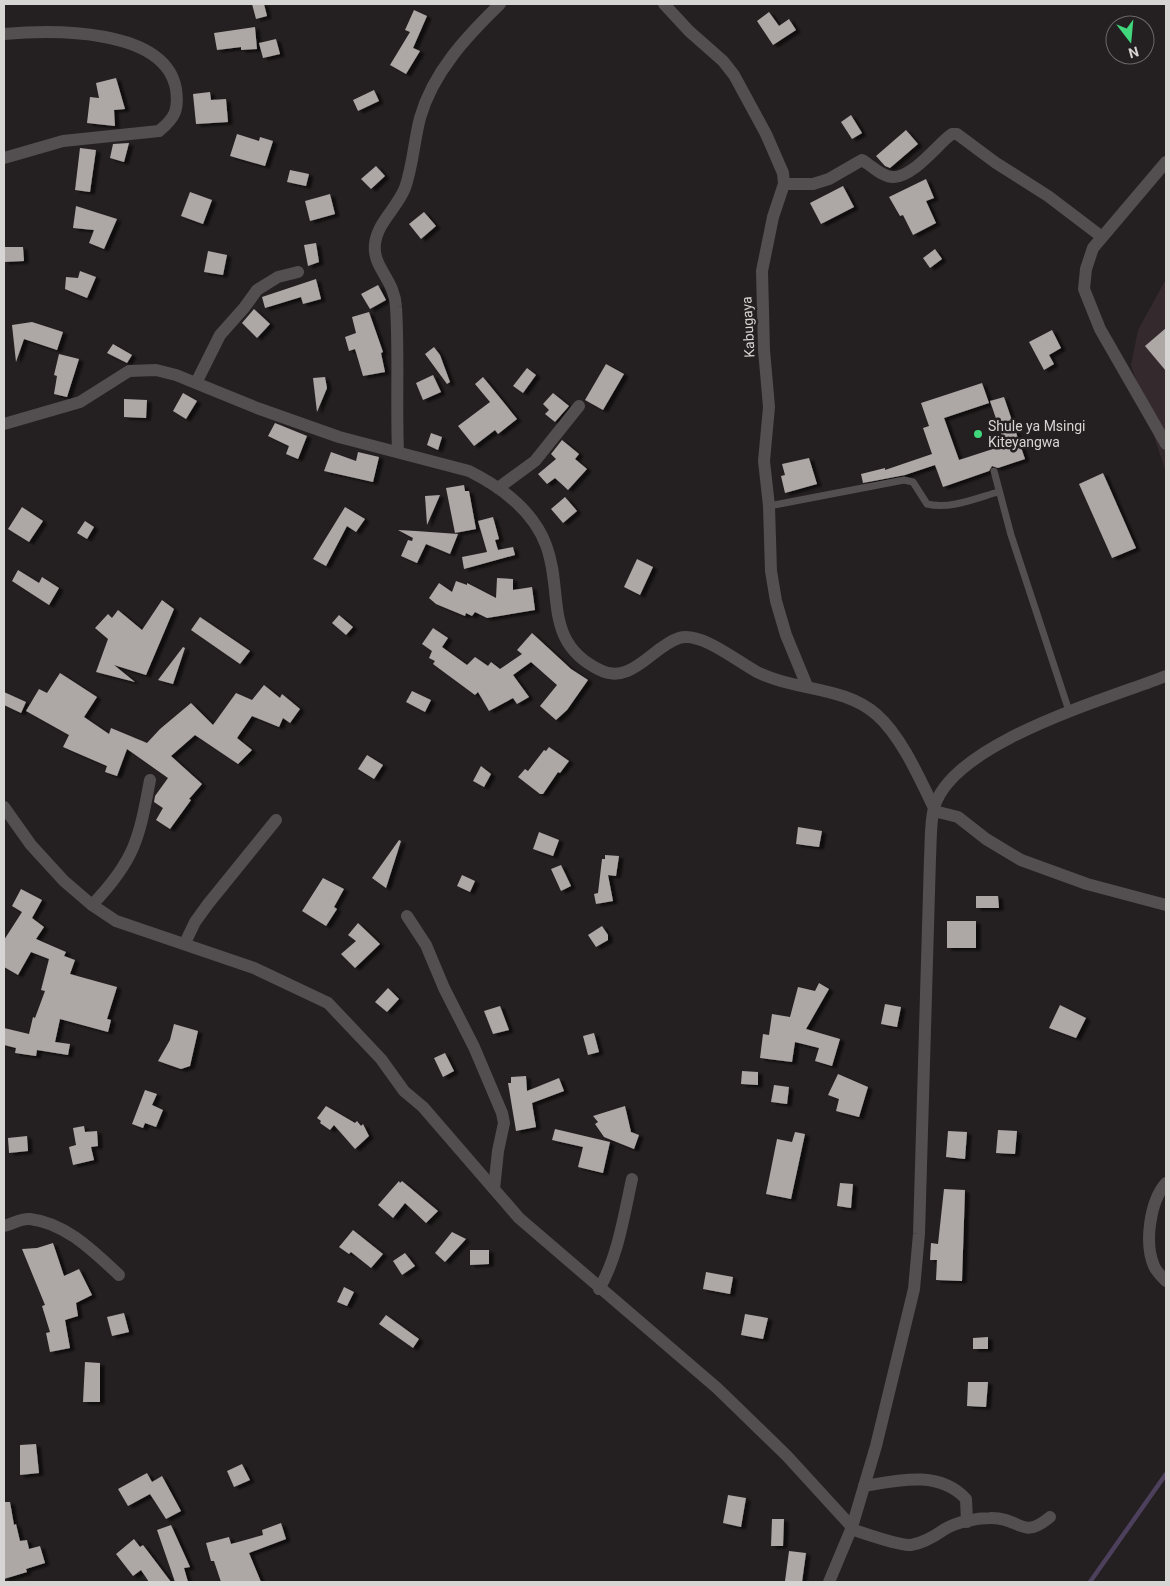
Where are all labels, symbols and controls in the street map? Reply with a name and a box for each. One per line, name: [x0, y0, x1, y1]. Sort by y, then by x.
north arrow: [1105, 15, 1155, 65]
text: N: [1127, 43, 1141, 62]
street label: Kabugaya: [738, 296, 758, 358]
place label: Shule ya Msingi Kiteyangwa: [988, 418, 1086, 450]
marker: Shule ya Msingi Kiteyangwa: [972, 428, 984, 440]

